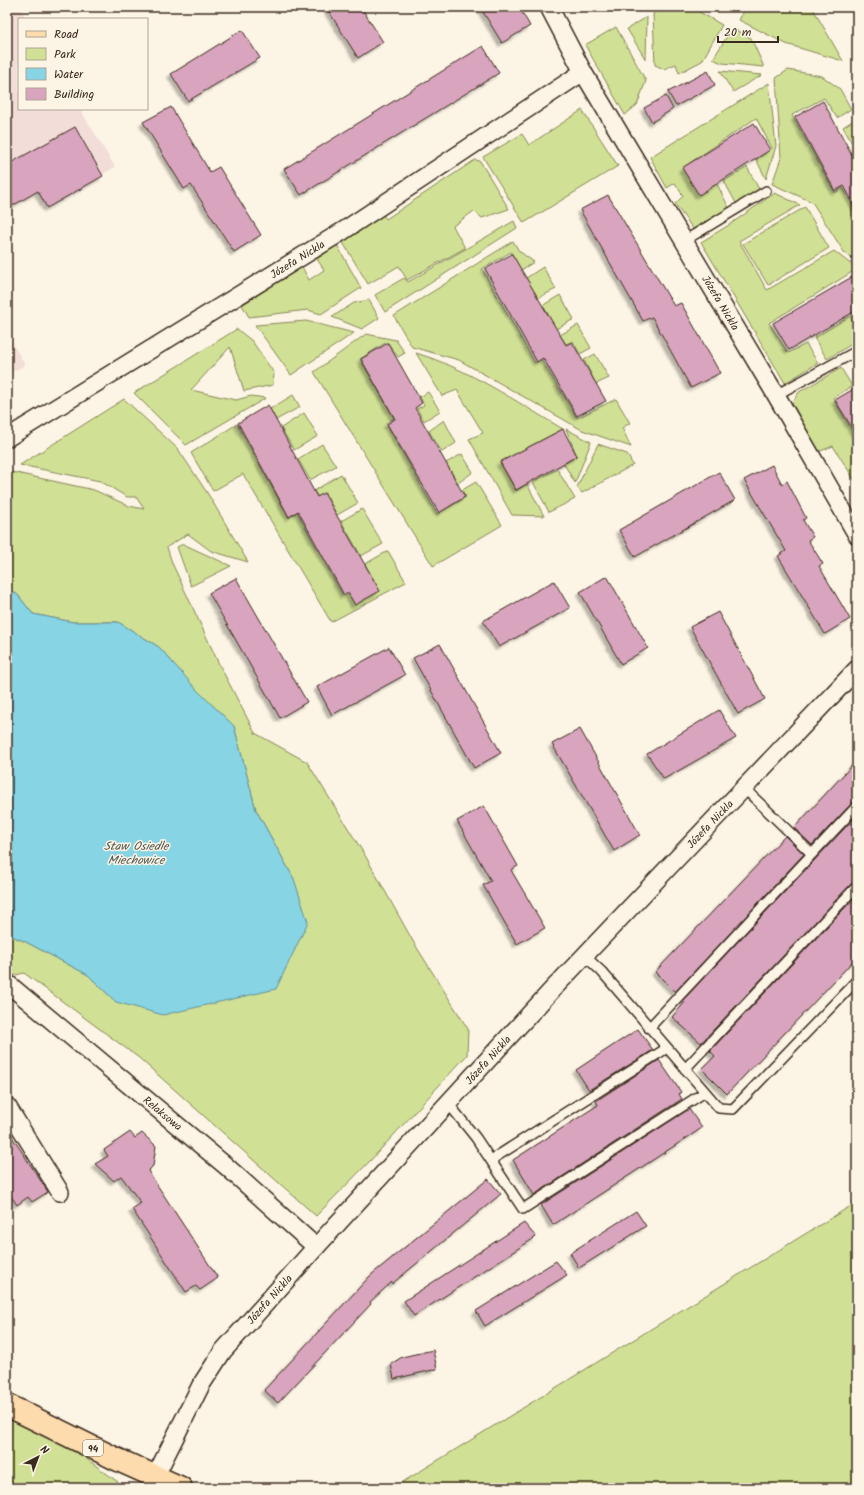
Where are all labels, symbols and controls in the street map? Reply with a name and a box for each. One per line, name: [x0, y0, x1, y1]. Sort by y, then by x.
legend: [18, 18, 148, 110]
scale bar: [718, 18, 778, 44]
text: 20 m: [724, 23, 752, 42]
text: Road: [54, 25, 79, 44]
text: Park: [54, 45, 76, 64]
text: Water: [54, 65, 84, 84]
text: Building: [54, 85, 94, 104]
street label: Józefa Nickla: [267, 236, 329, 284]
street label: Józefa Nickla: [696, 272, 743, 334]
street label: Józefa Nickla: [683, 796, 738, 853]
water label: Staw Osiedle Miechowice: [104, 837, 170, 870]
street label: Józefa Nickla: [461, 1032, 516, 1089]
street label: Relaksowa: [138, 1092, 186, 1136]
street label: Józefa Nickla: [243, 1271, 297, 1329]
north arrow: [18, 1437, 58, 1477]
road number: 94: [83, 1440, 103, 1456]
text: N: [35, 1441, 53, 1459]

